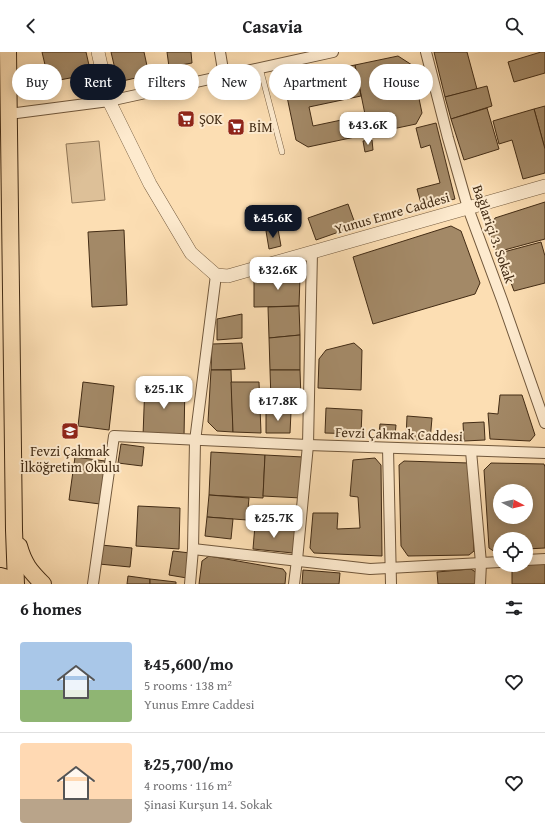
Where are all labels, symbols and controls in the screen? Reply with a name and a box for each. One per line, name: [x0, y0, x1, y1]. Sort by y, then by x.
text: Casavia: [242, 13, 303, 40]
icon: back: [20, 15, 42, 37]
icon: search: [503, 15, 525, 37]
chip: Buy: [12, 64, 62, 100]
chip: Rent: [70, 64, 126, 100]
chip: Filters: [134, 64, 199, 100]
chip: New: [207, 64, 261, 100]
chip: Apartment: [269, 64, 361, 100]
chip: House: [369, 64, 433, 100]
supermarket icon: ŞOK: [176, 109, 196, 129]
place label: ŞOK: [199, 109, 223, 129]
pin: ₺43.6K: [335, 112, 401, 146]
text: ₺43.6K: [349, 115, 387, 134]
supermarket icon: BİM: [226, 117, 246, 137]
place label: BİM: [249, 117, 273, 137]
street label: Bağlariçi 3. Sokak: [468, 182, 521, 287]
street label: Yunus Emre Caddesi: [332, 187, 452, 239]
pin: ₺45.6K: [240, 205, 306, 239]
text: ₺45.6K: [254, 208, 292, 227]
pin: ₺32.6K: [245, 257, 311, 291]
text: ₺32.6K: [259, 260, 297, 279]
pin: ₺25.1K: [131, 376, 197, 410]
text: ₺25.1K: [145, 379, 183, 398]
pin: ₺17.8K: [245, 388, 311, 422]
text: ₺17.8K: [259, 391, 297, 410]
school or university icon: Fevzi Çakmak İlköğretim Okulu: [60, 421, 80, 441]
street label: Fevzi Çakmak Caddesi: [335, 422, 463, 446]
place label: Fevzi Çakmak İlköğretim Okulu: [20, 441, 120, 477]
north arrow: [493, 484, 533, 524]
map controls: [493, 484, 533, 572]
pin: ₺25.7K: [241, 505, 307, 539]
text: ₺25.7K: [255, 508, 293, 527]
button: locate: [493, 532, 533, 572]
text: 6 homes: [20, 596, 82, 621]
icon: filters: [503, 597, 525, 619]
text: ₺45,600/mo: [144, 651, 233, 676]
icon: home: [52, 658, 100, 706]
icon: heart: [503, 671, 525, 693]
text: 5 rooms · 138 m²: [144, 676, 232, 695]
text: Yunus Emre Caddesi: [144, 695, 255, 714]
text: ₺25,700/mo: [144, 751, 233, 776]
icon: home: [52, 759, 100, 807]
icon: heart: [503, 772, 525, 794]
text: 4 rooms · 116 m²: [144, 776, 232, 795]
text: Şinasi Kurşun 14. Sokak: [144, 795, 272, 814]

